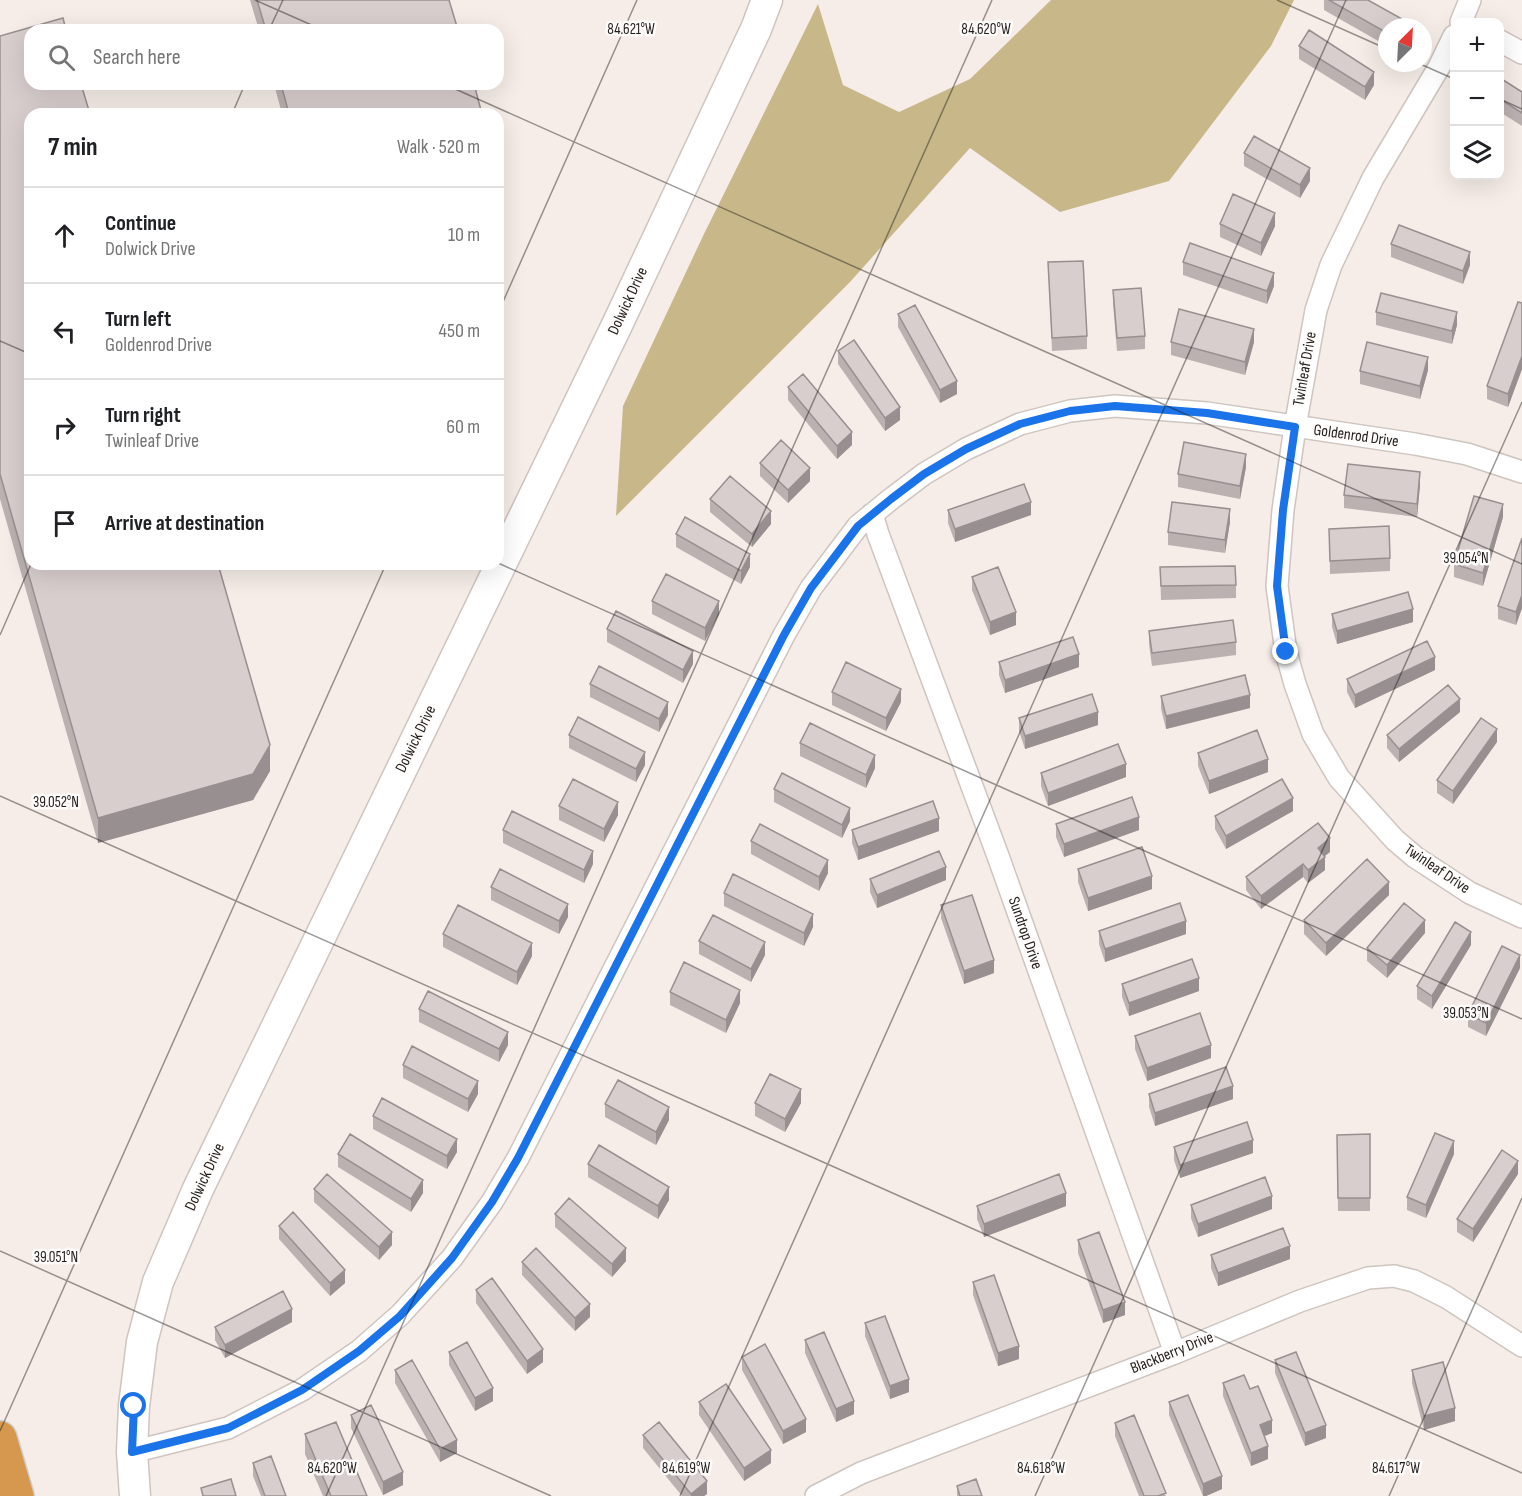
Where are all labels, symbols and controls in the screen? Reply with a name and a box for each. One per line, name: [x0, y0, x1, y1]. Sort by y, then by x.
north arrow: [1378, 18, 1432, 72]
map controls: [1450, 18, 1504, 180]
button: +: [1450, 18, 1504, 72]
text: 84.621°W: [607, 20, 655, 39]
text: 84.620°W: [961, 20, 1011, 39]
search box: [24, 24, 504, 90]
icon: search: [45, 41, 78, 74]
text: Search here: [93, 44, 180, 71]
button: −: [1450, 72, 1504, 126]
button: layers: [1450, 126, 1504, 180]
text: 7 min: [48, 132, 97, 163]
text: Walk · 520 m: [397, 135, 480, 159]
text: Continue: [105, 210, 176, 237]
icon: ahead: [48, 219, 81, 252]
text: 10 m: [448, 223, 480, 247]
text: Dolwick Drive: [105, 237, 196, 261]
street label: Dolwick Drive: [604, 264, 652, 338]
text: Turn left: [105, 306, 171, 333]
icon: left: [48, 315, 81, 348]
text: 450 m: [439, 319, 480, 343]
street label: Twinleaf Drive: [1289, 330, 1321, 408]
text: Goldenrod Drive: [105, 333, 212, 357]
text: Turn right: [105, 402, 181, 429]
icon: right: [48, 411, 81, 444]
text: 60 m: [446, 415, 480, 439]
street label: Goldenrod Drive: [1312, 421, 1400, 451]
text: Twinleaf Drive: [105, 429, 199, 453]
icon: arrive: [48, 507, 81, 540]
text: Arrive at destination: [105, 510, 264, 537]
text: 39.054°N: [1443, 549, 1489, 568]
route end: [1272, 638, 1298, 664]
street label: Dolwick Drive: [392, 702, 440, 776]
text: 39.052°N: [33, 793, 79, 812]
street label: Twinleaf Drive: [1400, 840, 1474, 898]
street label: Sundrop Drive: [1004, 894, 1046, 972]
text: 39.053°N: [1443, 1004, 1489, 1023]
street label: Dolwick Drive: [181, 1140, 229, 1214]
text: 39.051°N: [34, 1248, 78, 1267]
street label: Blackberry Drive: [1128, 1328, 1216, 1378]
route start: [120, 1392, 146, 1418]
text: 84.620°W: [307, 1459, 357, 1478]
text: 84.619°W: [662, 1459, 710, 1478]
text: 84.618°W: [1017, 1459, 1065, 1478]
text: 84.617°W: [1372, 1459, 1420, 1478]

